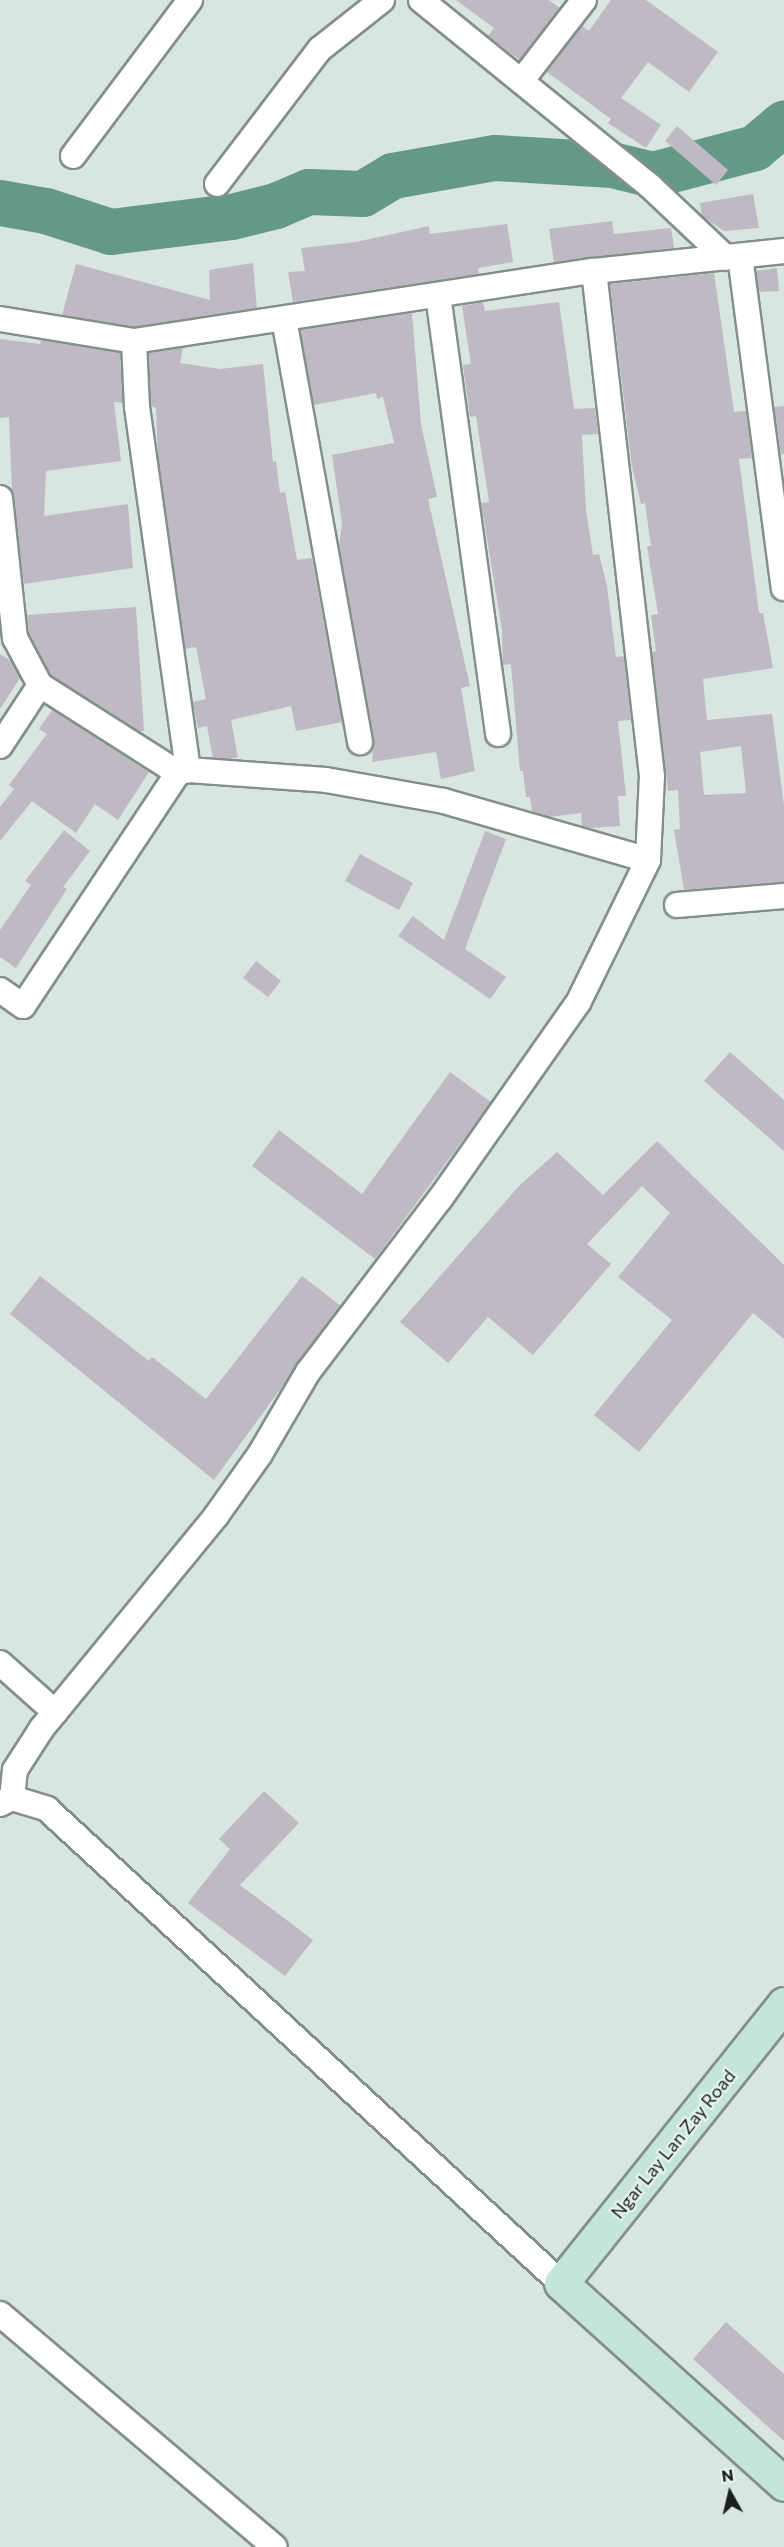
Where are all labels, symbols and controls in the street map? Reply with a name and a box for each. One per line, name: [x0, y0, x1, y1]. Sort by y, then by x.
street label: Ngar Lay Lan Zay Road: [606, 2065, 740, 2223]
north arrow: [700, 2463, 760, 2523]
text: N: [720, 2464, 735, 2485]

